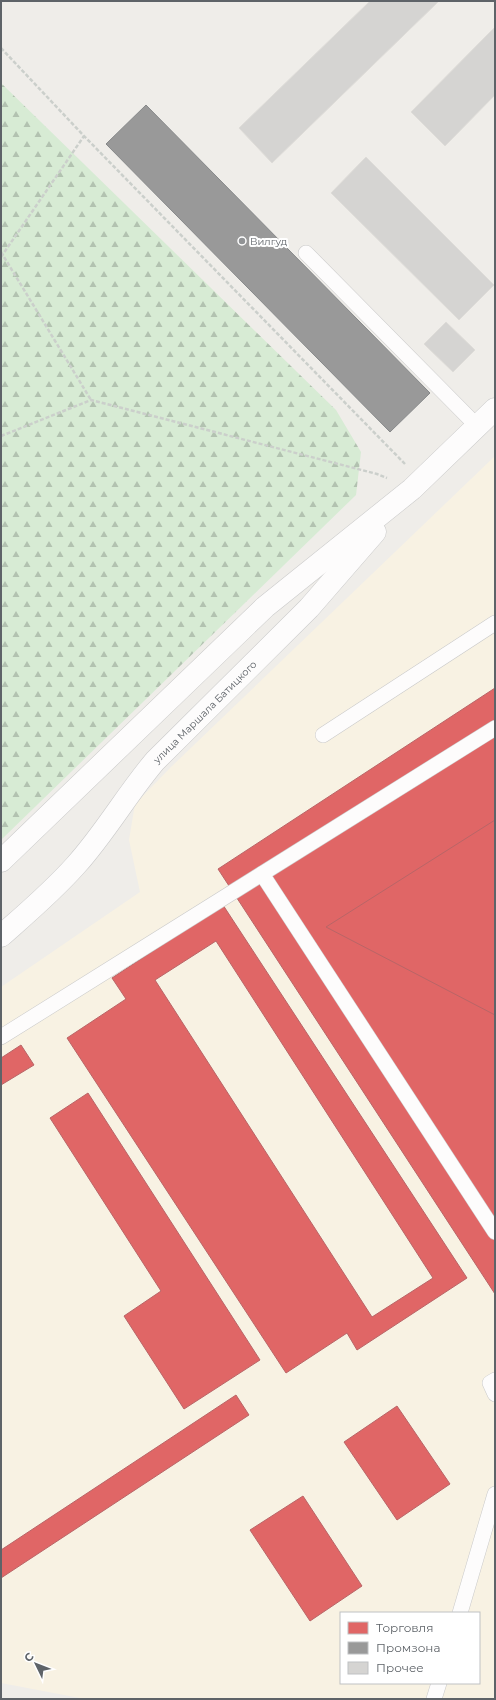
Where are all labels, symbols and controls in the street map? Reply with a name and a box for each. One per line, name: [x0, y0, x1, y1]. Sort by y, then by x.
place label: Вилгуд: [250, 235, 288, 248]
marker: Вилгуд: [237, 236, 247, 246]
street label: улица Маршала Батицкого: [149, 657, 259, 767]
legend: [340, 1612, 480, 1684]
text: Торговля: [376, 1620, 433, 1635]
text: Промзона: [376, 1640, 440, 1655]
north arrow: [16, 1644, 56, 1684]
text: С: [21, 1649, 37, 1665]
text: Прочее: [376, 1660, 424, 1675]

